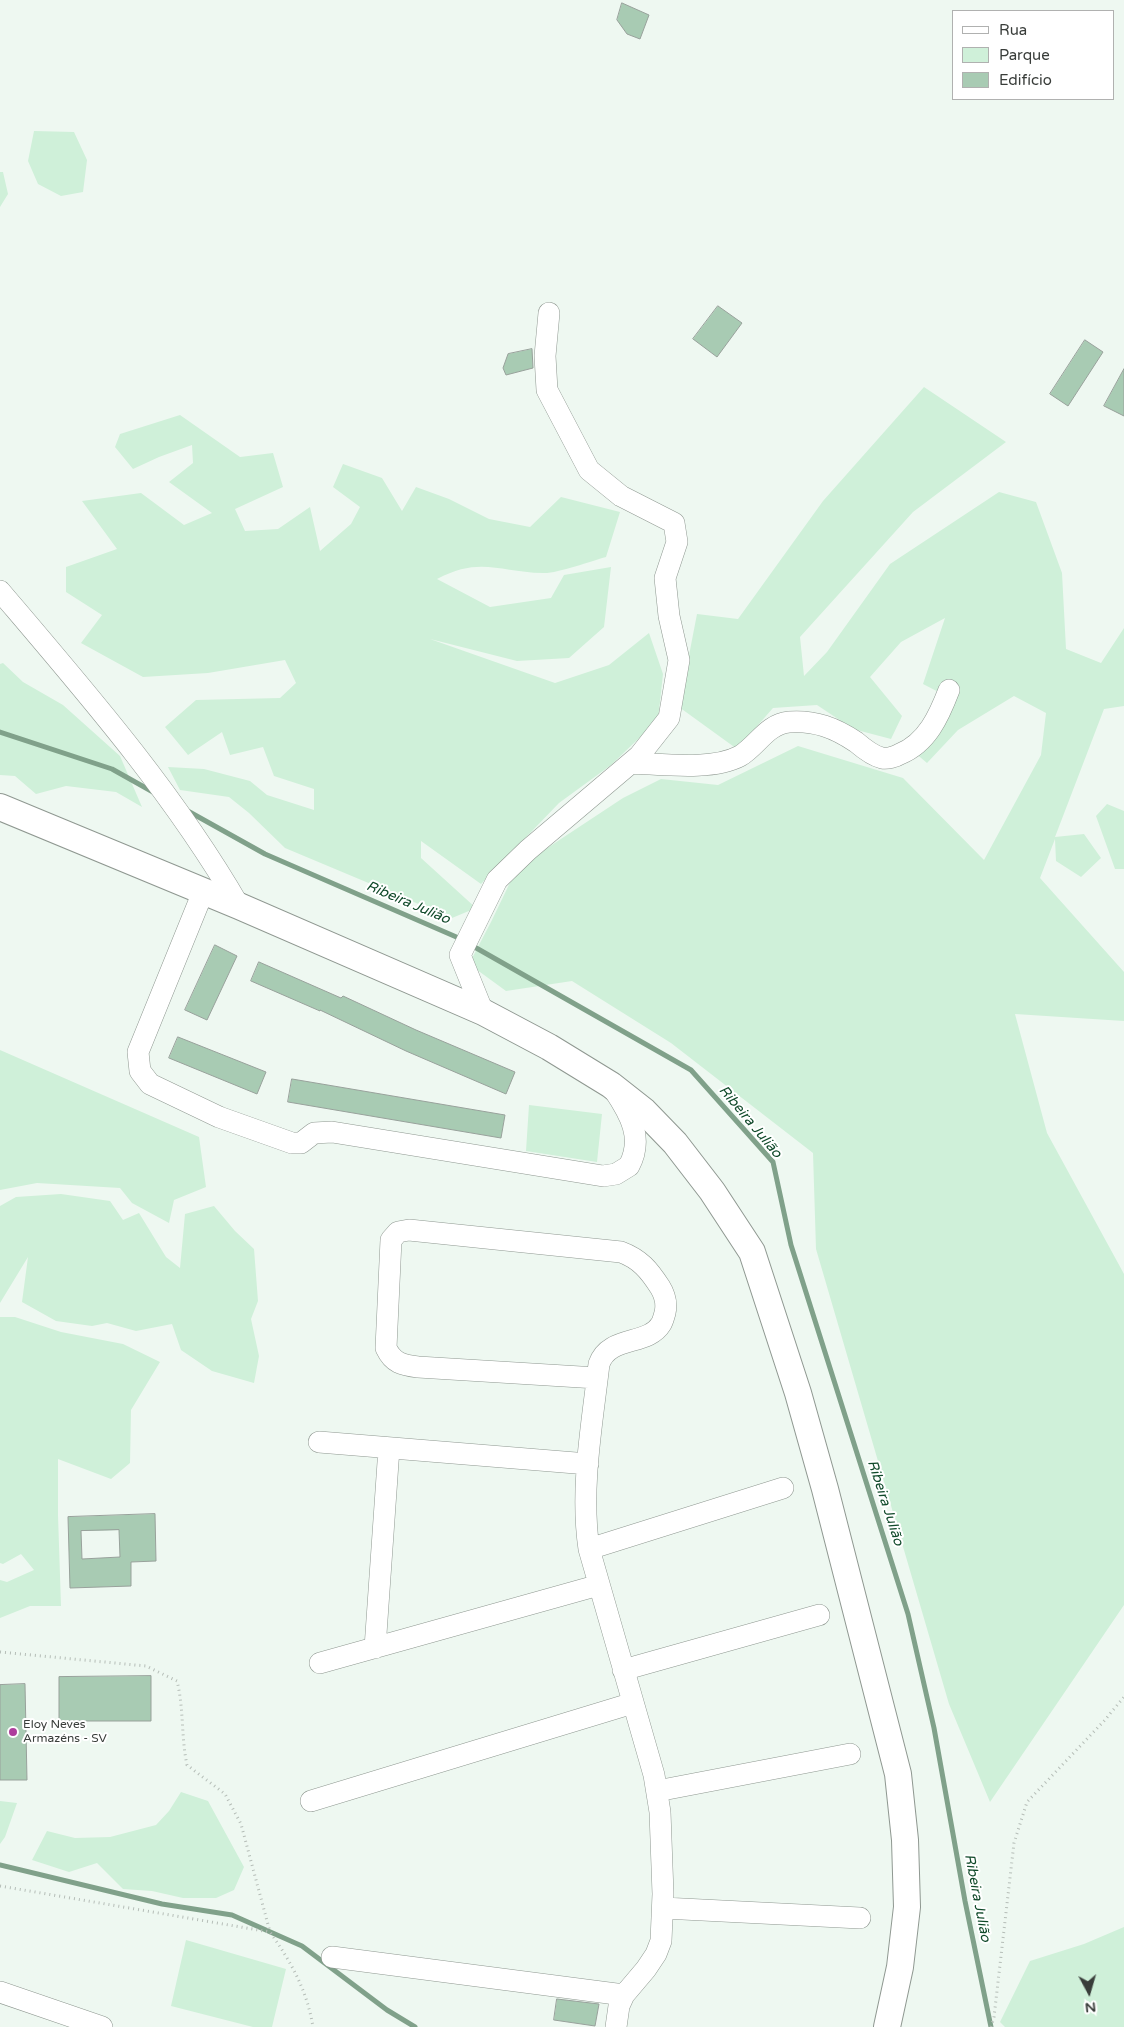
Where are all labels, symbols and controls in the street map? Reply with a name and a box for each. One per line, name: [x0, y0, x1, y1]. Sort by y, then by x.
legend: [952, 10, 1114, 100]
text: Rua: [999, 21, 1027, 39]
text: Parque: [999, 46, 1050, 64]
text: Edifício: [999, 71, 1052, 89]
water label: Ribeira Julião: [364, 878, 452, 928]
water label: Ribeira Julião: [715, 1083, 785, 1161]
water label: Ribeira Julião: [863, 1458, 907, 1548]
place label: Eloy Neves Armazéns - SV: [23, 1718, 107, 1746]
marker: Eloy Neves Armazéns - SV: [7, 1726, 19, 1738]
water label: Ribeira Julião: [960, 1853, 994, 1943]
north arrow: [1064, 1967, 1114, 2017]
text: N: [1084, 1998, 1097, 2016]

